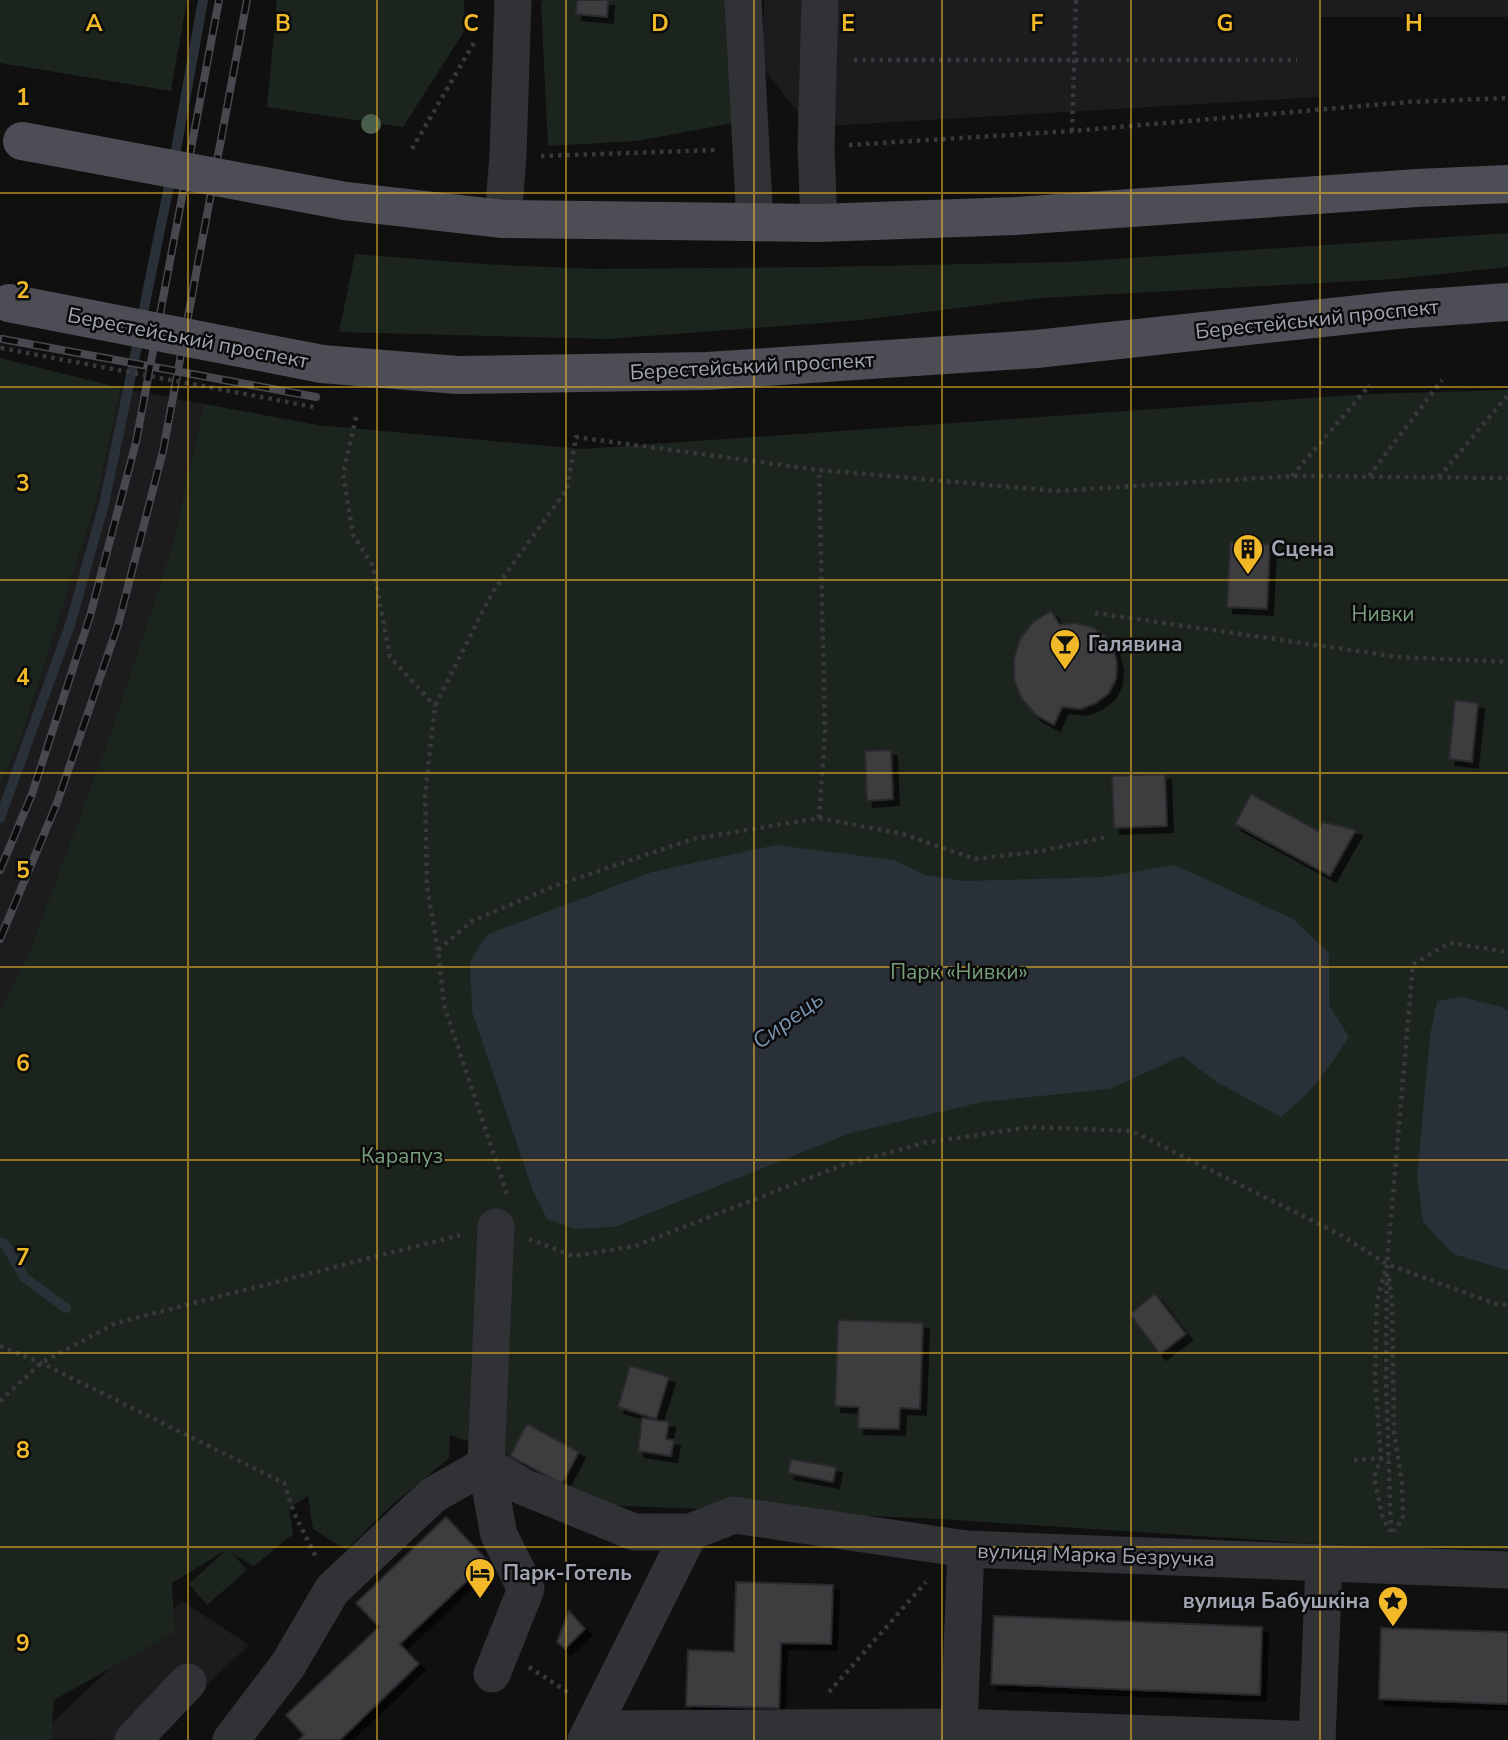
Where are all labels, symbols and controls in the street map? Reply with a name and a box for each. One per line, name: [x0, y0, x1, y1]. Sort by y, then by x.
text: A: [85, 8, 103, 39]
text: B: [275, 8, 291, 39]
text: C: [463, 8, 479, 39]
text: D: [651, 8, 669, 39]
text: E: [841, 8, 855, 39]
text: F: [1031, 8, 1044, 39]
text: G: [1217, 8, 1233, 39]
text: H: [1405, 8, 1423, 39]
text: 1: [16, 82, 30, 113]
text: 2: [16, 275, 30, 306]
street label: Берестейський проспект: [1194, 292, 1441, 346]
street label: Берестейський проспект: [65, 301, 311, 375]
street label: Берестейський проспект: [629, 346, 876, 386]
text: 3: [16, 468, 30, 499]
building icon: Сцена: [1231, 532, 1265, 576]
place label: Сцена: [1271, 535, 1335, 563]
park label: Нивки: [1351, 600, 1415, 628]
bar icon: Галявина: [1048, 627, 1082, 671]
place label: Галявина: [1088, 630, 1182, 658]
text: 4: [16, 662, 30, 693]
text: 5: [16, 855, 30, 886]
park label: Парк «Нивки»: [890, 958, 1028, 986]
water label: Сирець: [746, 984, 830, 1056]
text: 6: [16, 1048, 30, 1079]
park label: Карапуз: [361, 1142, 443, 1170]
text: 7: [16, 1242, 30, 1273]
text: 8: [16, 1435, 30, 1466]
street label: вулиця Марка Безручка: [977, 1537, 1215, 1573]
hotel icon: Парк-Готель: [463, 1556, 497, 1600]
place label: Парк-Готель: [503, 1559, 632, 1587]
place icon: вулиця Бабушкіна: [1376, 1584, 1410, 1628]
place label: вулиця Бабушкіна: [1183, 1587, 1370, 1615]
text: 9: [16, 1628, 30, 1659]

